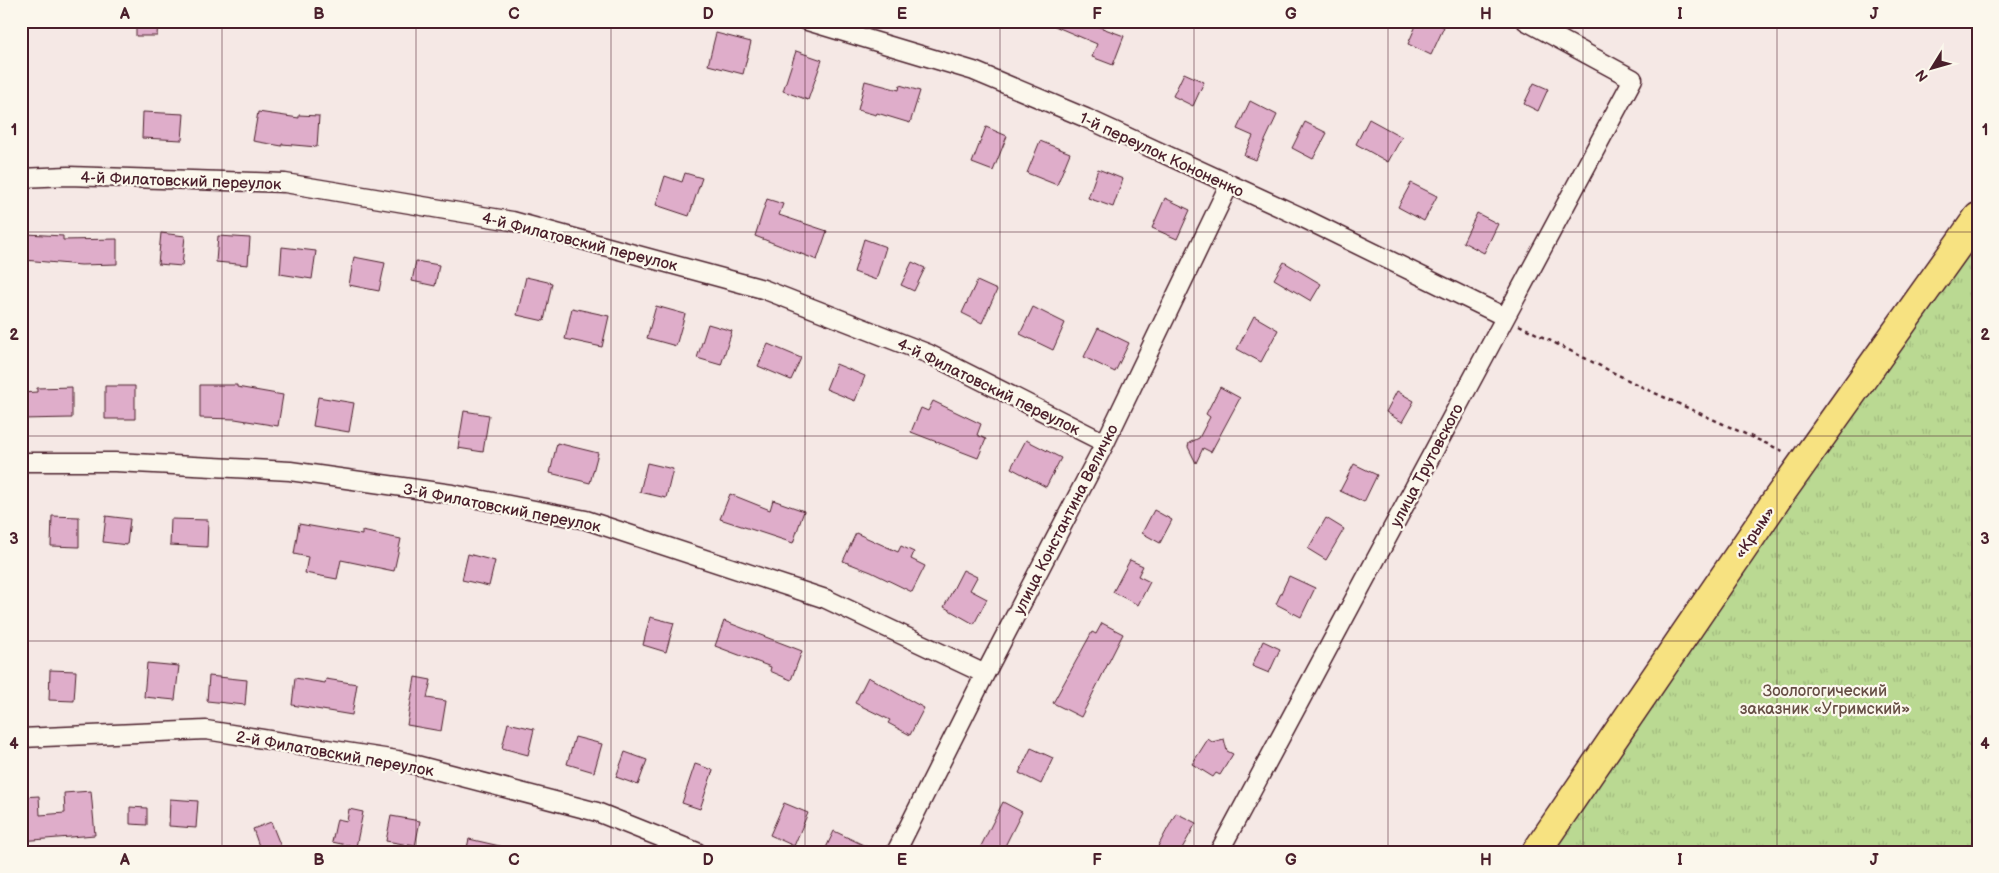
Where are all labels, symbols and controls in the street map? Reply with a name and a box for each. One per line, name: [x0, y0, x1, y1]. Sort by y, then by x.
text: A: [119, 5, 130, 24]
text: B: [313, 5, 325, 24]
text: C: [508, 5, 520, 24]
text: D: [702, 5, 714, 24]
text: E: [897, 5, 907, 24]
text: F: [1092, 5, 1102, 24]
text: G: [1285, 5, 1297, 24]
text: H: [1480, 5, 1492, 24]
text: I: [1677, 5, 1683, 24]
text: J: [1870, 5, 1879, 24]
north arrow: [1906, 42, 1956, 92]
text: N: [1912, 66, 1932, 85]
street label: 1-й переулок Кононенко: [1076, 109, 1246, 202]
text: 1: [11, 121, 17, 140]
text: 1: [1982, 121, 1988, 140]
street label: 4-й Филатовский переулок: [80, 168, 282, 195]
street label: 4-й Филатовский переулок: [480, 209, 680, 276]
text: 2: [9, 326, 19, 345]
text: 2: [1980, 326, 1990, 345]
street label: 4-й Филатовский переулок: [894, 335, 1083, 440]
street label: улица Трутовского: [1387, 401, 1468, 531]
street label: улица Константина Величко: [1010, 421, 1123, 618]
street label: 3-й Филатовский переулок: [401, 480, 603, 537]
street label: «Крым»: [1731, 503, 1780, 563]
text: 3: [9, 530, 19, 549]
text: 3: [1980, 530, 1990, 549]
park label: Зоологогический заказник «Угримский»: [1740, 682, 1910, 719]
street label: 2-й Филатовский переулок: [234, 728, 436, 781]
text: 4: [9, 735, 19, 754]
text: 4: [1980, 735, 1990, 754]
text: A: [119, 851, 130, 870]
text: B: [313, 851, 325, 870]
text: C: [508, 851, 520, 870]
text: D: [702, 851, 714, 870]
text: E: [897, 851, 907, 870]
text: F: [1092, 851, 1102, 870]
text: G: [1285, 851, 1297, 870]
text: H: [1480, 851, 1492, 870]
text: I: [1677, 851, 1683, 870]
text: J: [1870, 851, 1879, 870]

